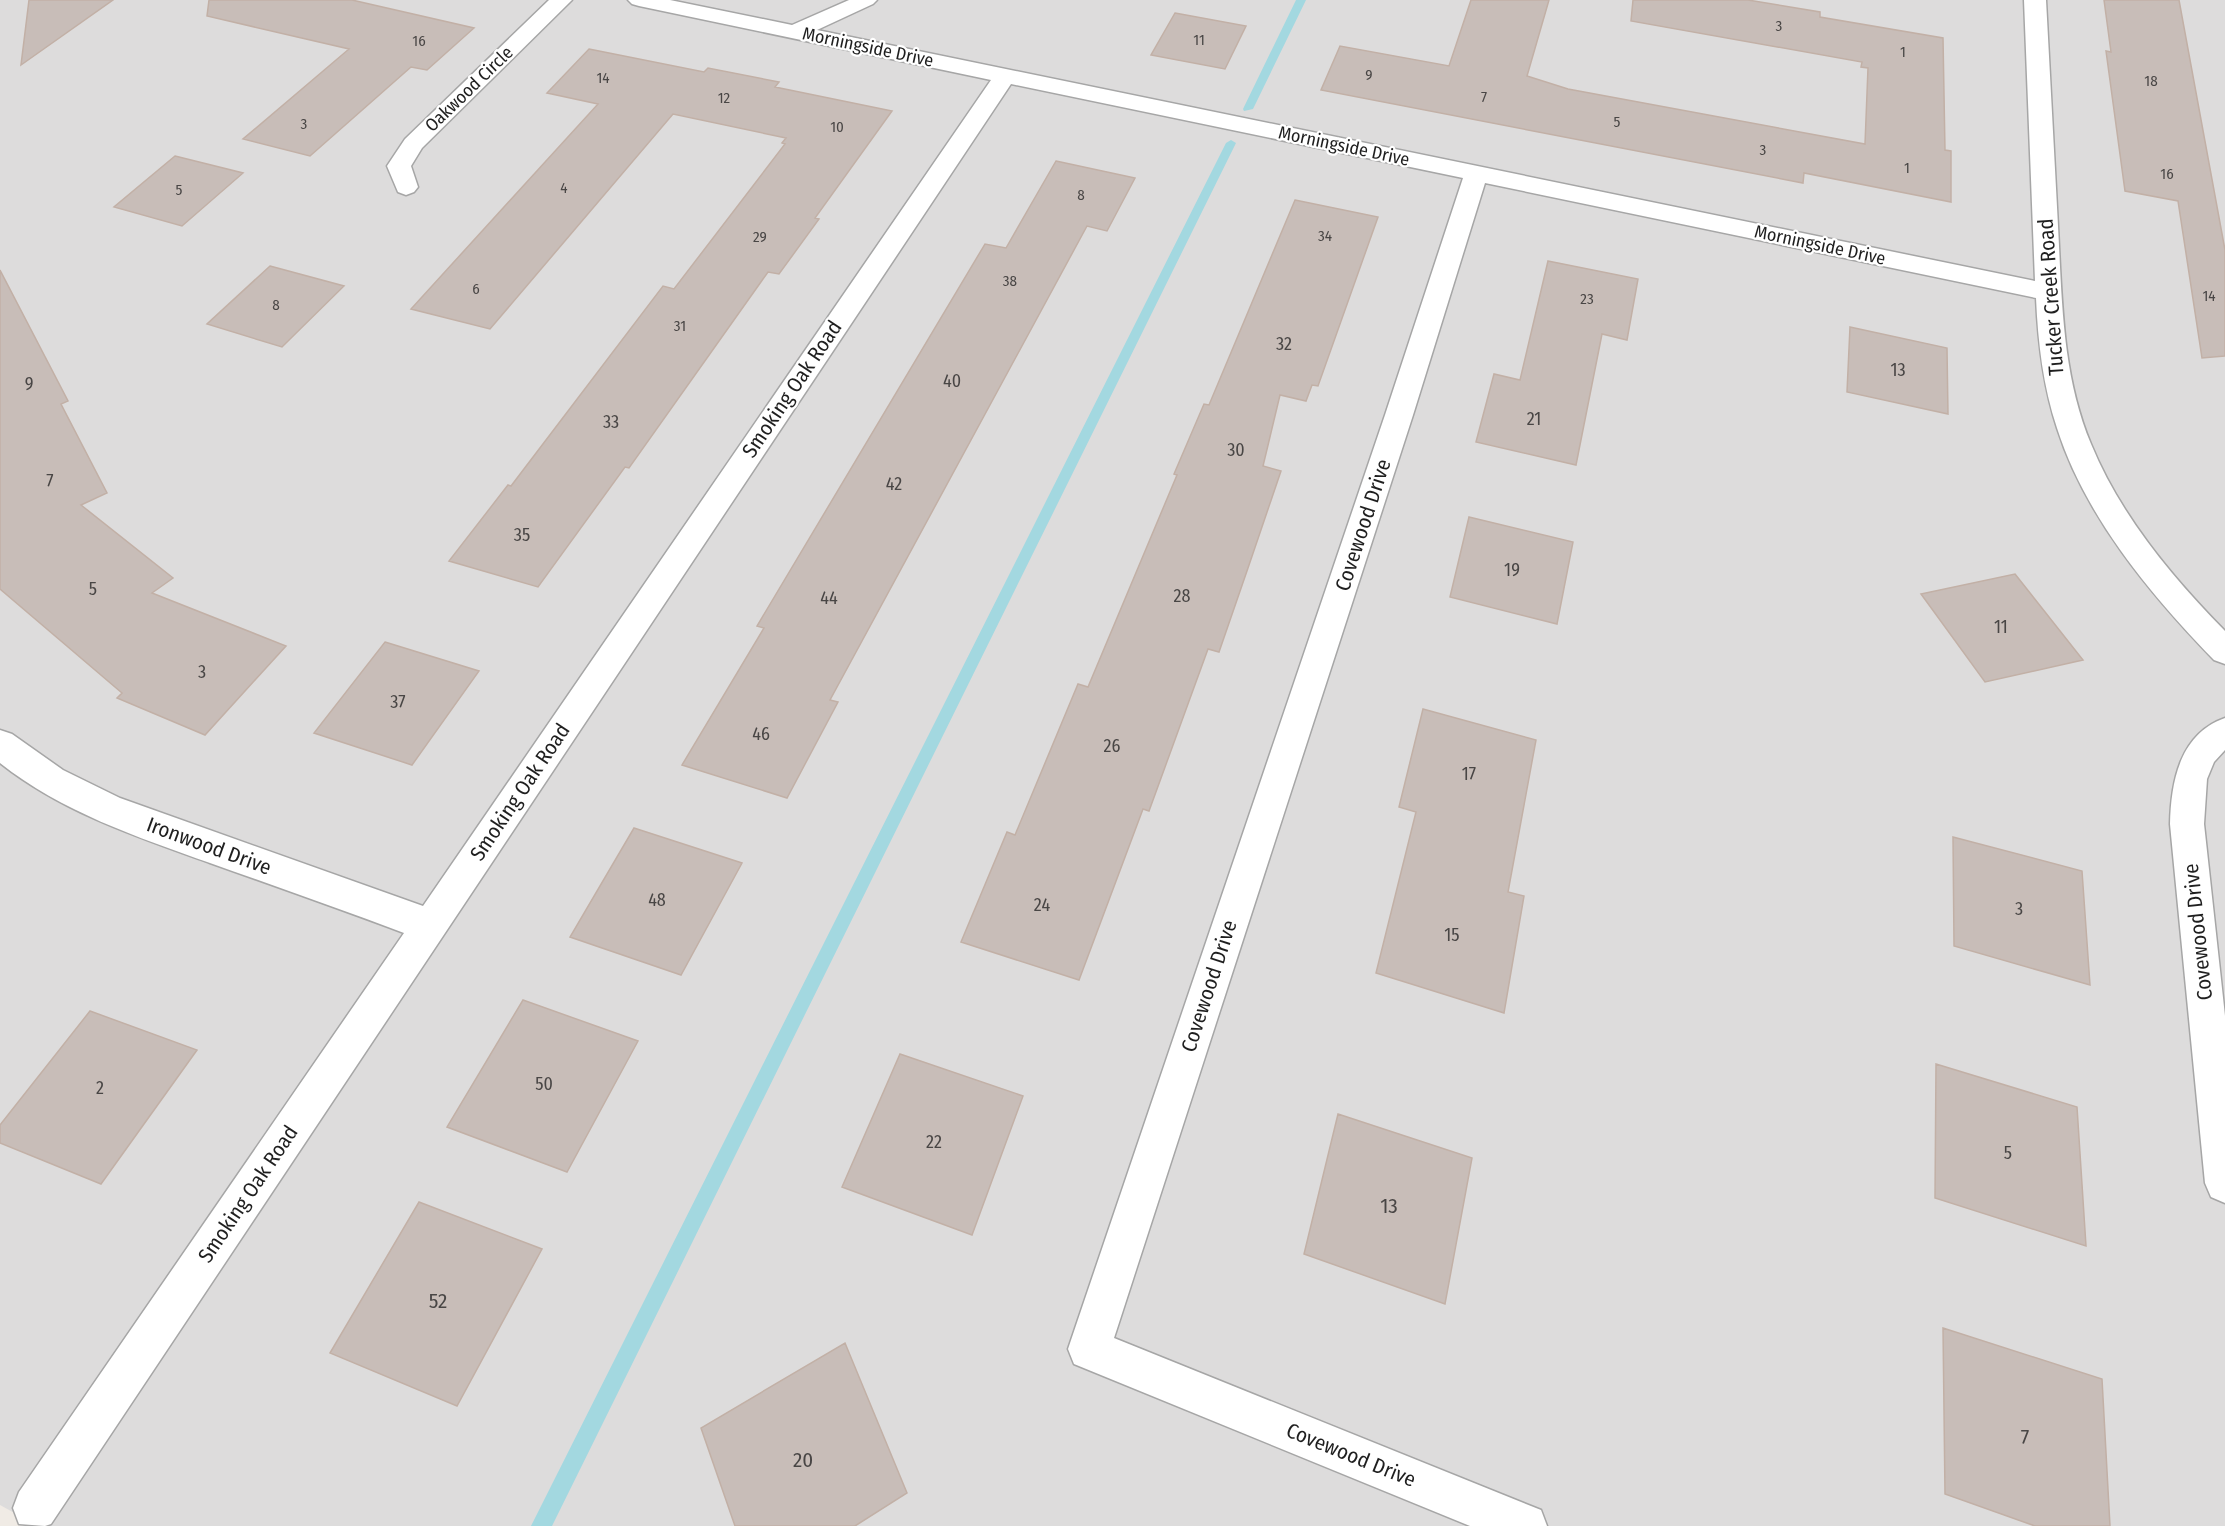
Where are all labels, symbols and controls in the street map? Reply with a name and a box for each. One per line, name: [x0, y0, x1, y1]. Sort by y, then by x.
house number: 3: [1776, 17, 1783, 35]
street label: Morningside Drive: [800, 22, 936, 72]
house number: 11: [1193, 31, 1205, 49]
house number: 16: [412, 32, 426, 50]
street label: Oakwood Circle: [420, 42, 518, 136]
house number: 1: [1900, 43, 1906, 61]
house number: 9: [1365, 66, 1373, 84]
house number: 14: [596, 69, 610, 87]
house number: 18: [2144, 72, 2158, 90]
house number: 7: [1481, 88, 1487, 106]
house number: 12: [718, 89, 731, 107]
house number: 5: [1614, 113, 1621, 131]
house number: 3: [301, 115, 308, 133]
house number: 10: [830, 118, 844, 136]
street label: Morningside Drive: [1276, 121, 1412, 171]
house number: 3: [1760, 141, 1767, 159]
house number: 1: [1904, 159, 1910, 177]
house number: 16: [2160, 165, 2174, 183]
house number: 4: [560, 179, 568, 197]
house number: 5: [176, 181, 183, 199]
house number: 8: [1077, 186, 1085, 204]
street label: Tucker Creek Road: [2033, 218, 2069, 376]
street label: Morningside Drive: [1752, 220, 1888, 270]
house number: 34: [1318, 227, 1332, 245]
house number: 29: [753, 228, 767, 246]
house number: 38: [1003, 272, 1017, 290]
house number: 6: [472, 280, 480, 298]
house number: 14: [2202, 287, 2216, 305]
house number: 23: [1580, 290, 1594, 308]
house number: 8: [272, 296, 280, 314]
street label: Smoking Oak Road: [736, 315, 848, 463]
house number: 31: [674, 317, 686, 335]
house number: 32: [1276, 333, 1292, 355]
house number: 13: [1890, 359, 1906, 381]
house number: 40: [943, 370, 961, 392]
house number: 9: [25, 373, 33, 395]
house number: 21: [1527, 408, 1541, 430]
house number: 33: [603, 411, 619, 433]
house number: 30: [1227, 439, 1245, 461]
street label: Covewood Drive: [1329, 456, 1397, 594]
house number: 7: [46, 470, 54, 492]
house number: 42: [886, 473, 902, 495]
house number: 35: [514, 524, 530, 546]
house number: 19: [1504, 559, 1520, 581]
house number: 5: [89, 578, 97, 600]
house number: 28: [1174, 585, 1190, 607]
house number: 44: [820, 587, 838, 609]
house number: 11: [1994, 616, 2008, 638]
house number: 3: [198, 661, 206, 683]
house number: 37: [390, 691, 406, 713]
street label: Smoking Oak Road: [464, 718, 576, 866]
house number: 46: [752, 723, 770, 745]
house number: 26: [1104, 735, 1121, 757]
house number: 17: [1462, 763, 1476, 785]
street label: Ironwood Drive: [143, 811, 275, 881]
street label: Covewood Drive: [2178, 862, 2218, 1002]
house number: 48: [648, 889, 666, 911]
house number: 24: [1034, 894, 1050, 916]
house number: 3: [2015, 898, 2023, 920]
street label: Covewood Drive: [1175, 917, 1243, 1055]
house number: 15: [1444, 924, 1460, 946]
house number: 50: [535, 1073, 553, 1095]
house number: 2: [96, 1077, 104, 1099]
street label: Smoking Oak Road: [192, 1120, 304, 1268]
house number: 22: [926, 1131, 942, 1153]
house number: 5: [2004, 1142, 2012, 1164]
house number: 13: [1380, 1193, 1398, 1219]
house number: 52: [429, 1288, 447, 1314]
street label: Covewood Drive: [1282, 1417, 1420, 1493]
house number: 7: [2021, 1424, 2029, 1450]
house number: 20: [793, 1447, 813, 1473]

